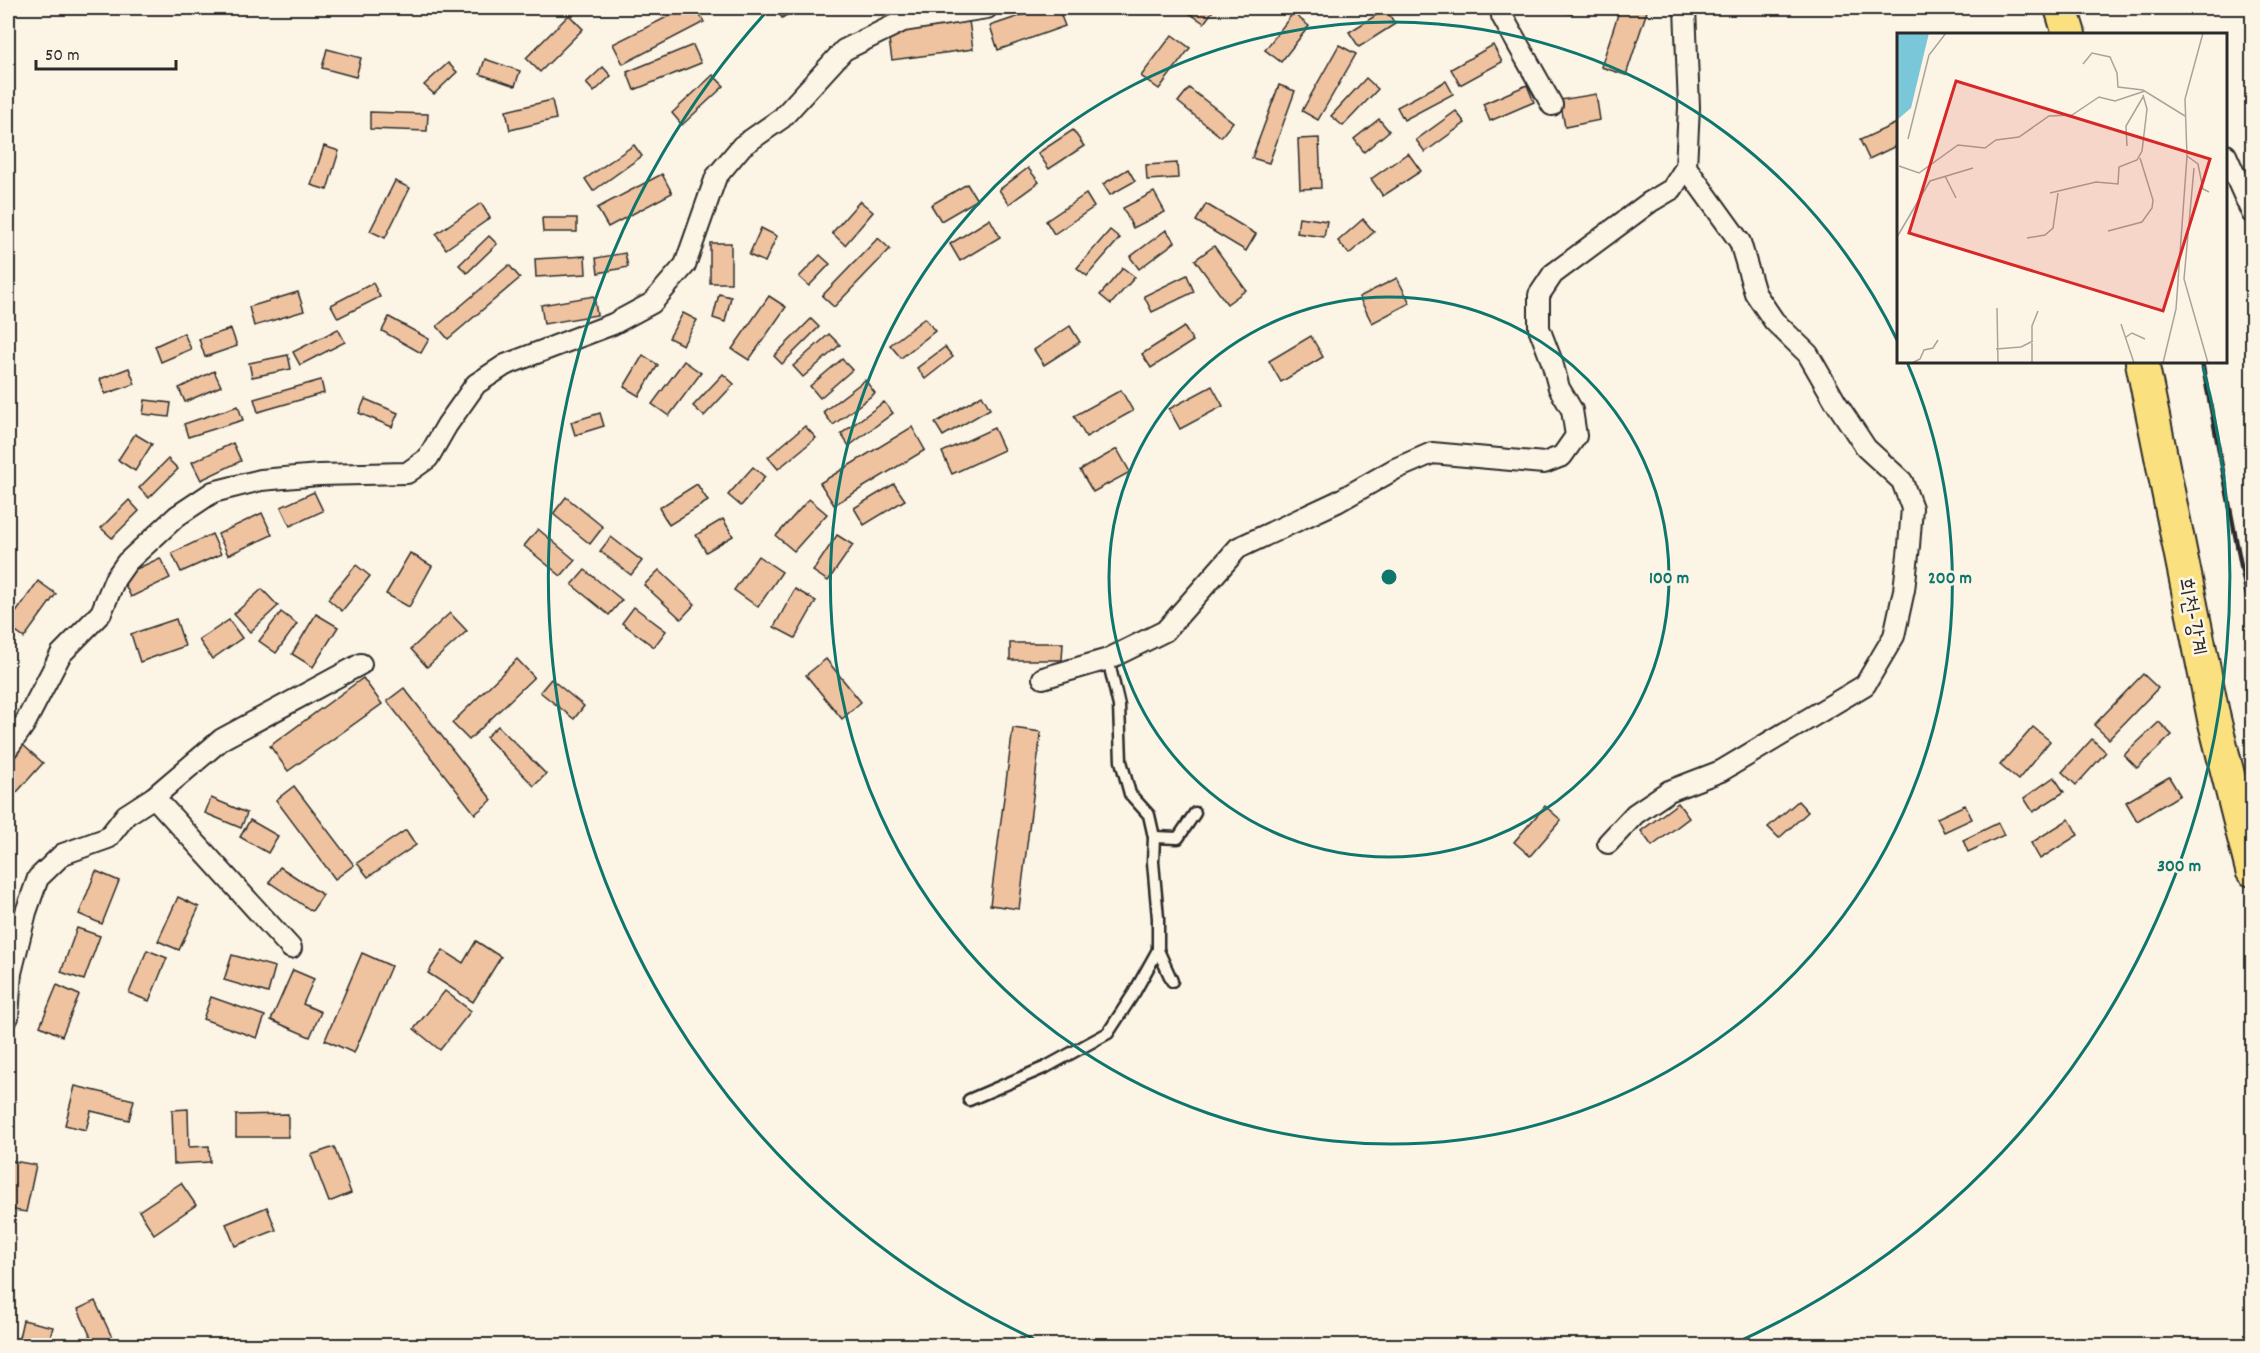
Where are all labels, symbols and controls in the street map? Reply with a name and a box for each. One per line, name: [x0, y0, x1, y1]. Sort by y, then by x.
scale bar: [36, 33, 176, 71]
inset map: [1897, 33, 2227, 363]
text: 50 m: [45, 44, 80, 69]
centre of rings: [1379, 567, 1399, 587]
text: 100 m: [1649, 567, 1689, 592]
text: 200 m: [1928, 567, 1972, 592]
street label: 희천-강계: [2168, 575, 2213, 658]
text: 300 m: [2157, 855, 2201, 880]

